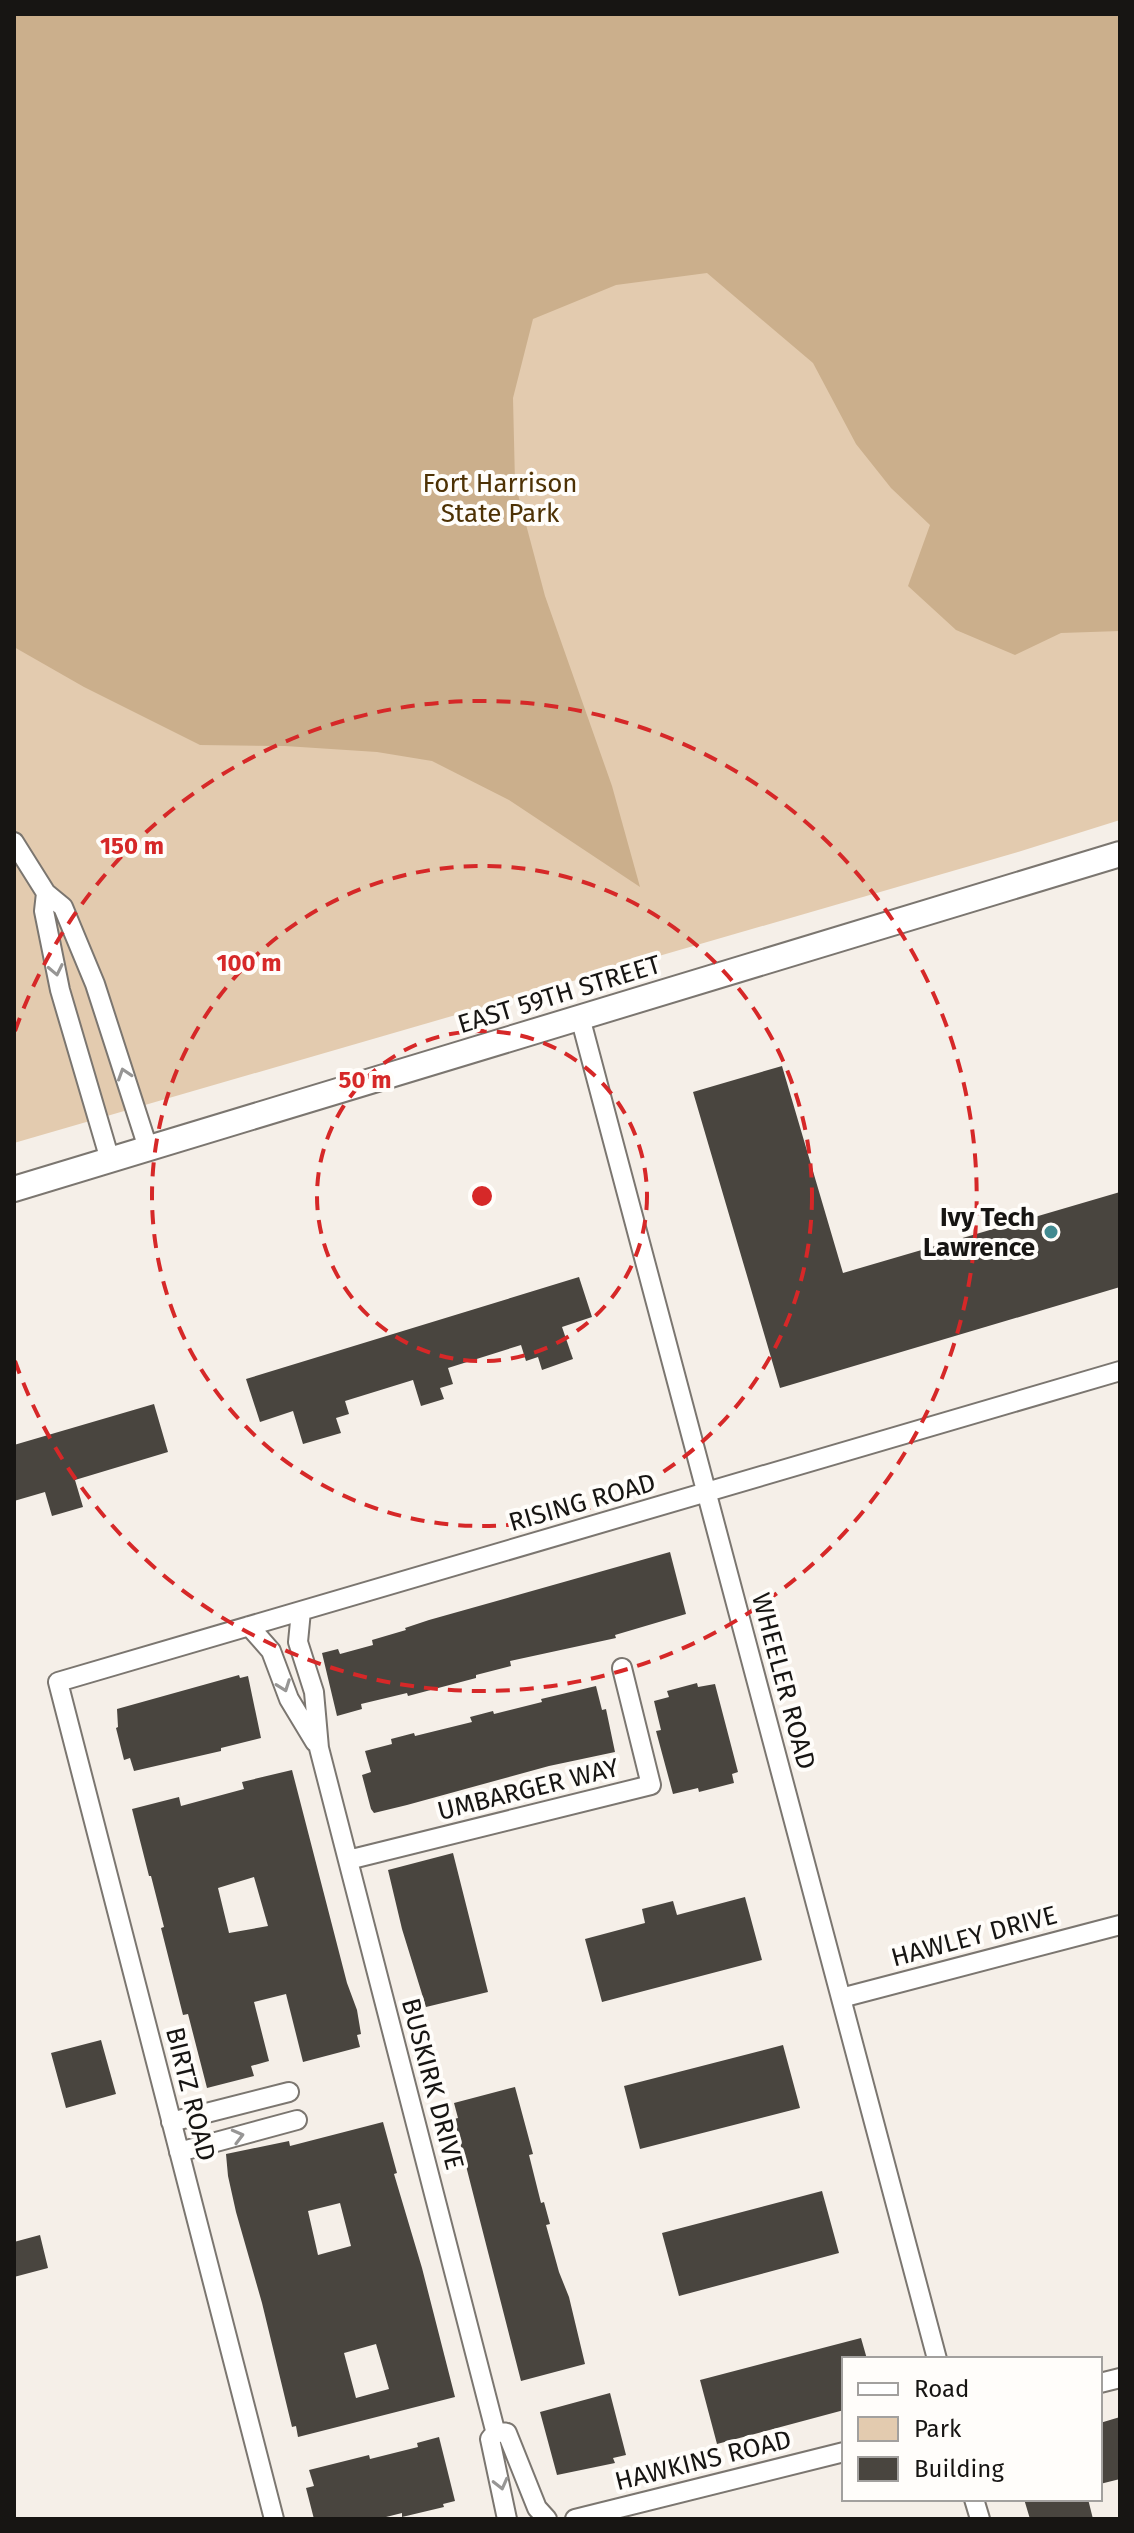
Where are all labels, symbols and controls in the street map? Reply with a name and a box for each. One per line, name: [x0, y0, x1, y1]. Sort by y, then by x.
park label: Fort Harrison State Park: [422, 468, 578, 529]
text: 150 m: [100, 832, 164, 860]
text: 100 m: [216, 949, 282, 977]
street label: EAST 59TH STREET: [454, 949, 665, 1040]
one-way arrow: [46, 963, 63, 976]
text: 50 m: [339, 1066, 391, 1094]
one-way arrow: [117, 1068, 133, 1081]
centre of rings: [468, 1182, 496, 1210]
place label: Ivy Tech Lawrence: [923, 1202, 1035, 1263]
marker: Ivy Tech Lawrence: [1042, 1223, 1060, 1241]
street label: RISING ROAD: [505, 1467, 659, 1538]
street label: WHEELER ROAD: [745, 1590, 822, 1773]
one-way arrow: [274, 1678, 291, 1692]
street label: UMBARGER WAY: [434, 1752, 623, 1827]
street label: HAWLEY DRIVE: [888, 1899, 1060, 1974]
street label: BUSKIRK DRIVE: [395, 1995, 470, 2173]
street label: BIRTZ ROAD: [159, 2024, 222, 2164]
one-way arrow: [231, 2128, 245, 2145]
legend: [842, 2357, 1102, 2501]
text: Road: [914, 2375, 969, 2403]
text: Park: [914, 2415, 962, 2443]
street label: HAWKINS ROAD: [612, 2424, 795, 2497]
text: Building: [914, 2455, 1004, 2483]
one-way arrow: [492, 2477, 509, 2491]

